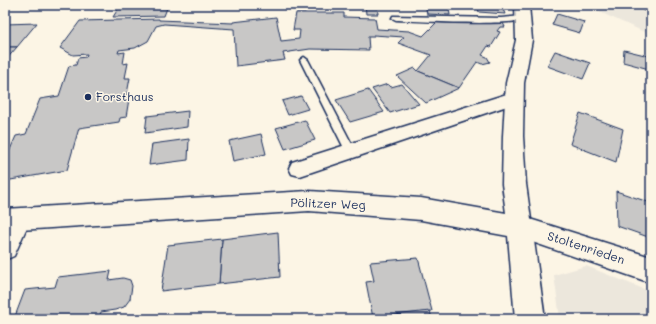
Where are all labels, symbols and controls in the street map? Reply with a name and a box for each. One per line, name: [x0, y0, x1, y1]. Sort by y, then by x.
place label: Forsthaus: [96, 88, 154, 104]
marker: Forsthaus: [83, 92, 93, 102]
street label: Pölitzer Weg: [290, 194, 366, 212]
street label: Stoltenrieden: [546, 227, 627, 267]

